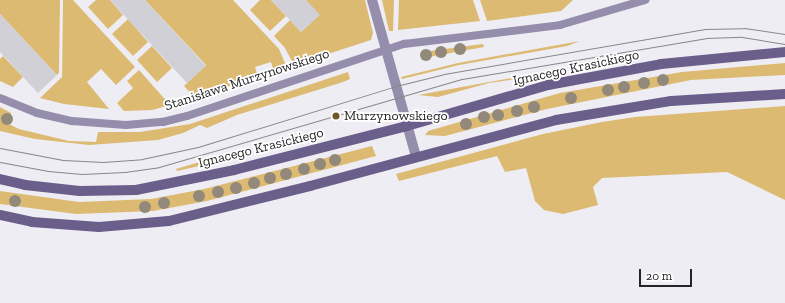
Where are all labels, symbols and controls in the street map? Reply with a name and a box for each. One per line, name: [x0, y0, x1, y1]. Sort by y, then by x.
street label: Stanisława Murzynowskiego: [162, 45, 332, 115]
street label: Ignacego Krasickiego: [511, 46, 641, 90]
place label: Murzynowskiego: [344, 108, 448, 124]
marker: Murzynowskiego: [331, 111, 341, 121]
street label: Ignacego Krasickiego: [197, 124, 325, 172]
scale bar: [641, 261, 694, 287]
text: 20 m: [646, 269, 672, 283]

